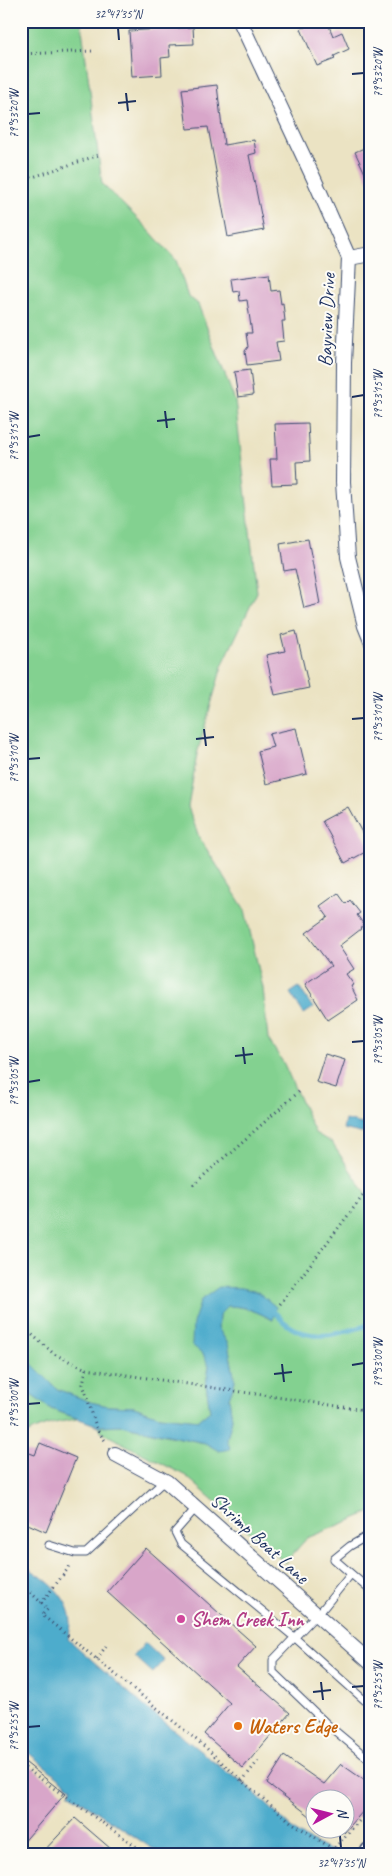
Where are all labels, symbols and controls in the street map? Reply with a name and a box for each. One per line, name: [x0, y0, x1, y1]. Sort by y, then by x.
text: 32°47'35"N: [94, 6, 143, 22]
text: 79°53'20"W: [370, 46, 386, 97]
text: 79°53'20"W: [6, 87, 22, 138]
street label: Bayview Drive: [312, 271, 341, 367]
text: 79°53'15"W: [370, 368, 386, 419]
text: 79°53'15"W: [6, 410, 22, 461]
text: 79°53'10"W: [370, 691, 386, 742]
text: 79°53'10"W: [6, 732, 22, 783]
text: 79°53'05"W: [370, 1014, 386, 1065]
text: 79°53'05"W: [6, 1055, 22, 1106]
text: 79°53'00"W: [370, 1336, 386, 1387]
text: 79°53'00"W: [6, 1377, 22, 1428]
street label: Shrimp Boat Lane: [205, 1488, 315, 1590]
place label: Shem Creek Inn: [191, 1607, 306, 1632]
marker: Shem Creek Inn: [175, 1613, 187, 1625]
text: 79°52'55"W: [370, 1659, 386, 1710]
text: 79°52'55"W: [6, 1700, 22, 1751]
place label: Waters Edge: [248, 1714, 339, 1739]
marker: Waters Edge: [232, 1720, 244, 1732]
north arrow: [304, 1788, 354, 1838]
text: N: [333, 1807, 352, 1820]
text: 32°47'35"N: [317, 1855, 366, 1871]

